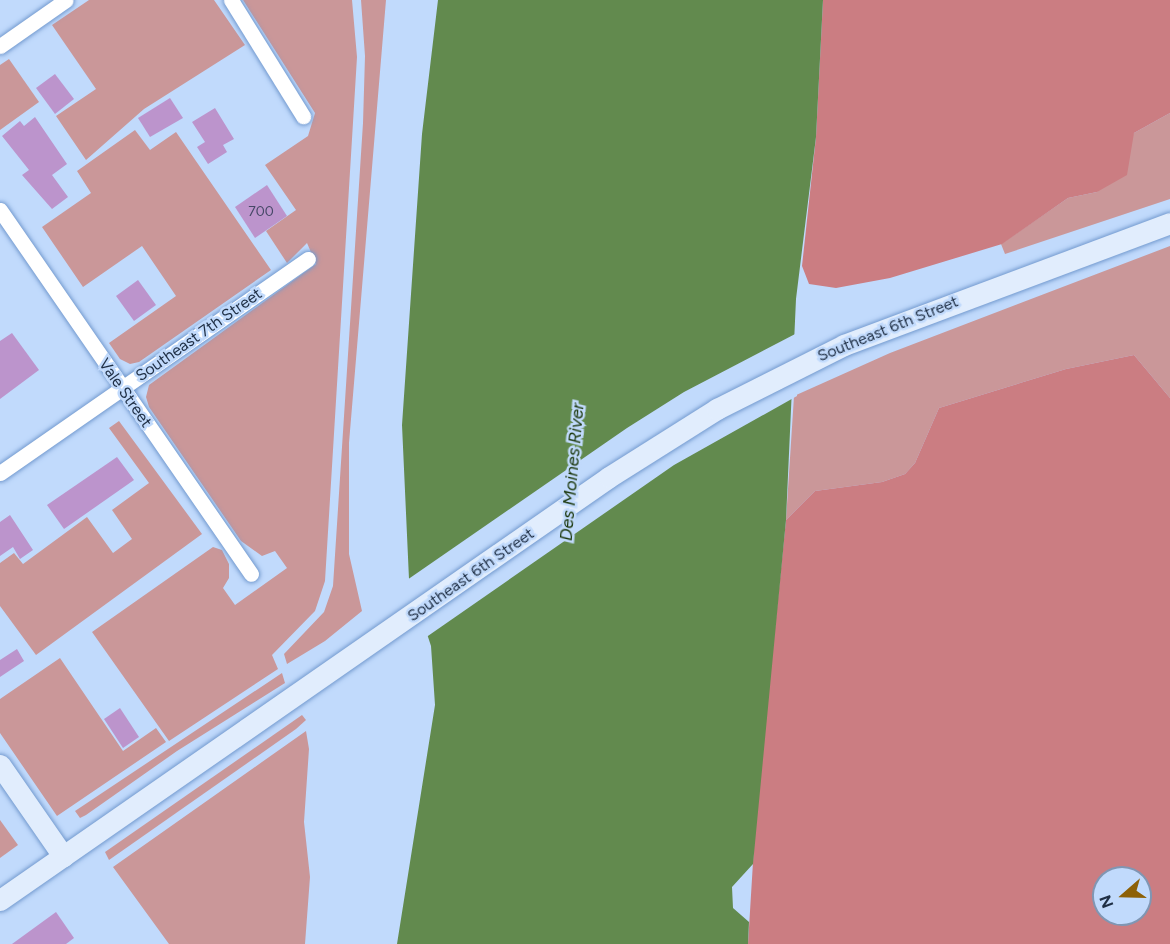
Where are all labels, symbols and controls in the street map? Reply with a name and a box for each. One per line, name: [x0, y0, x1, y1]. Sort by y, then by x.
house number: 700: [248, 204, 274, 220]
street label: Southeast 7th Street: [132, 284, 266, 386]
street label: Southeast 6th Street: [815, 292, 961, 366]
street label: Vale Street: [94, 355, 156, 431]
water label: Des Moines River: [555, 402, 589, 542]
street label: Southeast 6th Street: [404, 524, 538, 626]
north arrow: [1092, 866, 1152, 926]
text: N: [1095, 893, 1118, 911]

